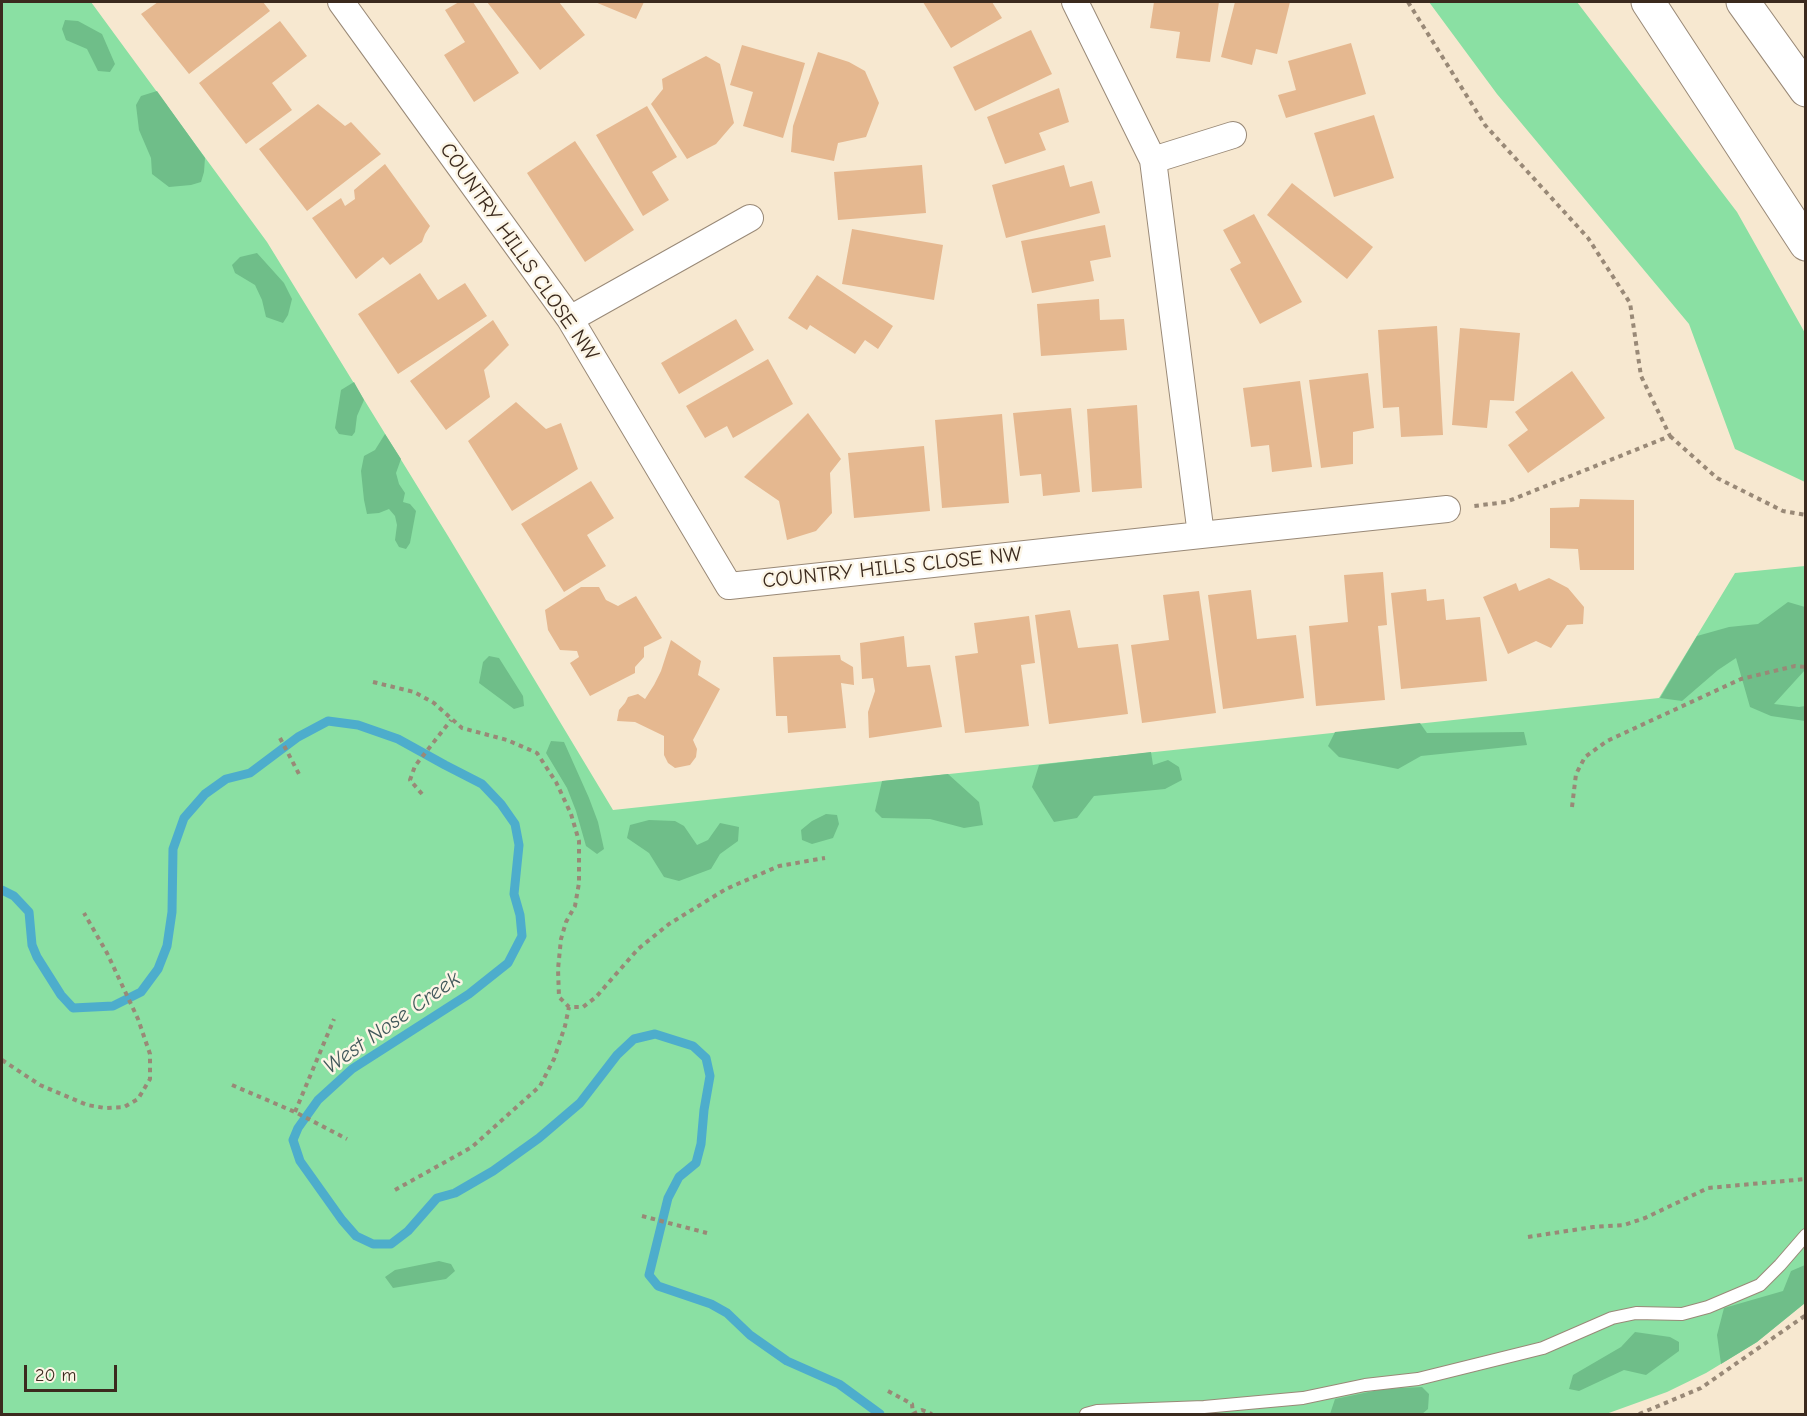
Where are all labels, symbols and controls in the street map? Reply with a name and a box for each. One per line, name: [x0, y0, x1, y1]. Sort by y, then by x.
street label: COUNTRY HILLS CLOSE NW: [434, 138, 604, 366]
street label: COUNTRY HILLS CLOSE NW: [761, 542, 1023, 594]
water label: West Nose Creek: [319, 966, 465, 1080]
scale bar: [27, 1353, 120, 1391]
text: 20 m: [35, 1365, 76, 1386]

